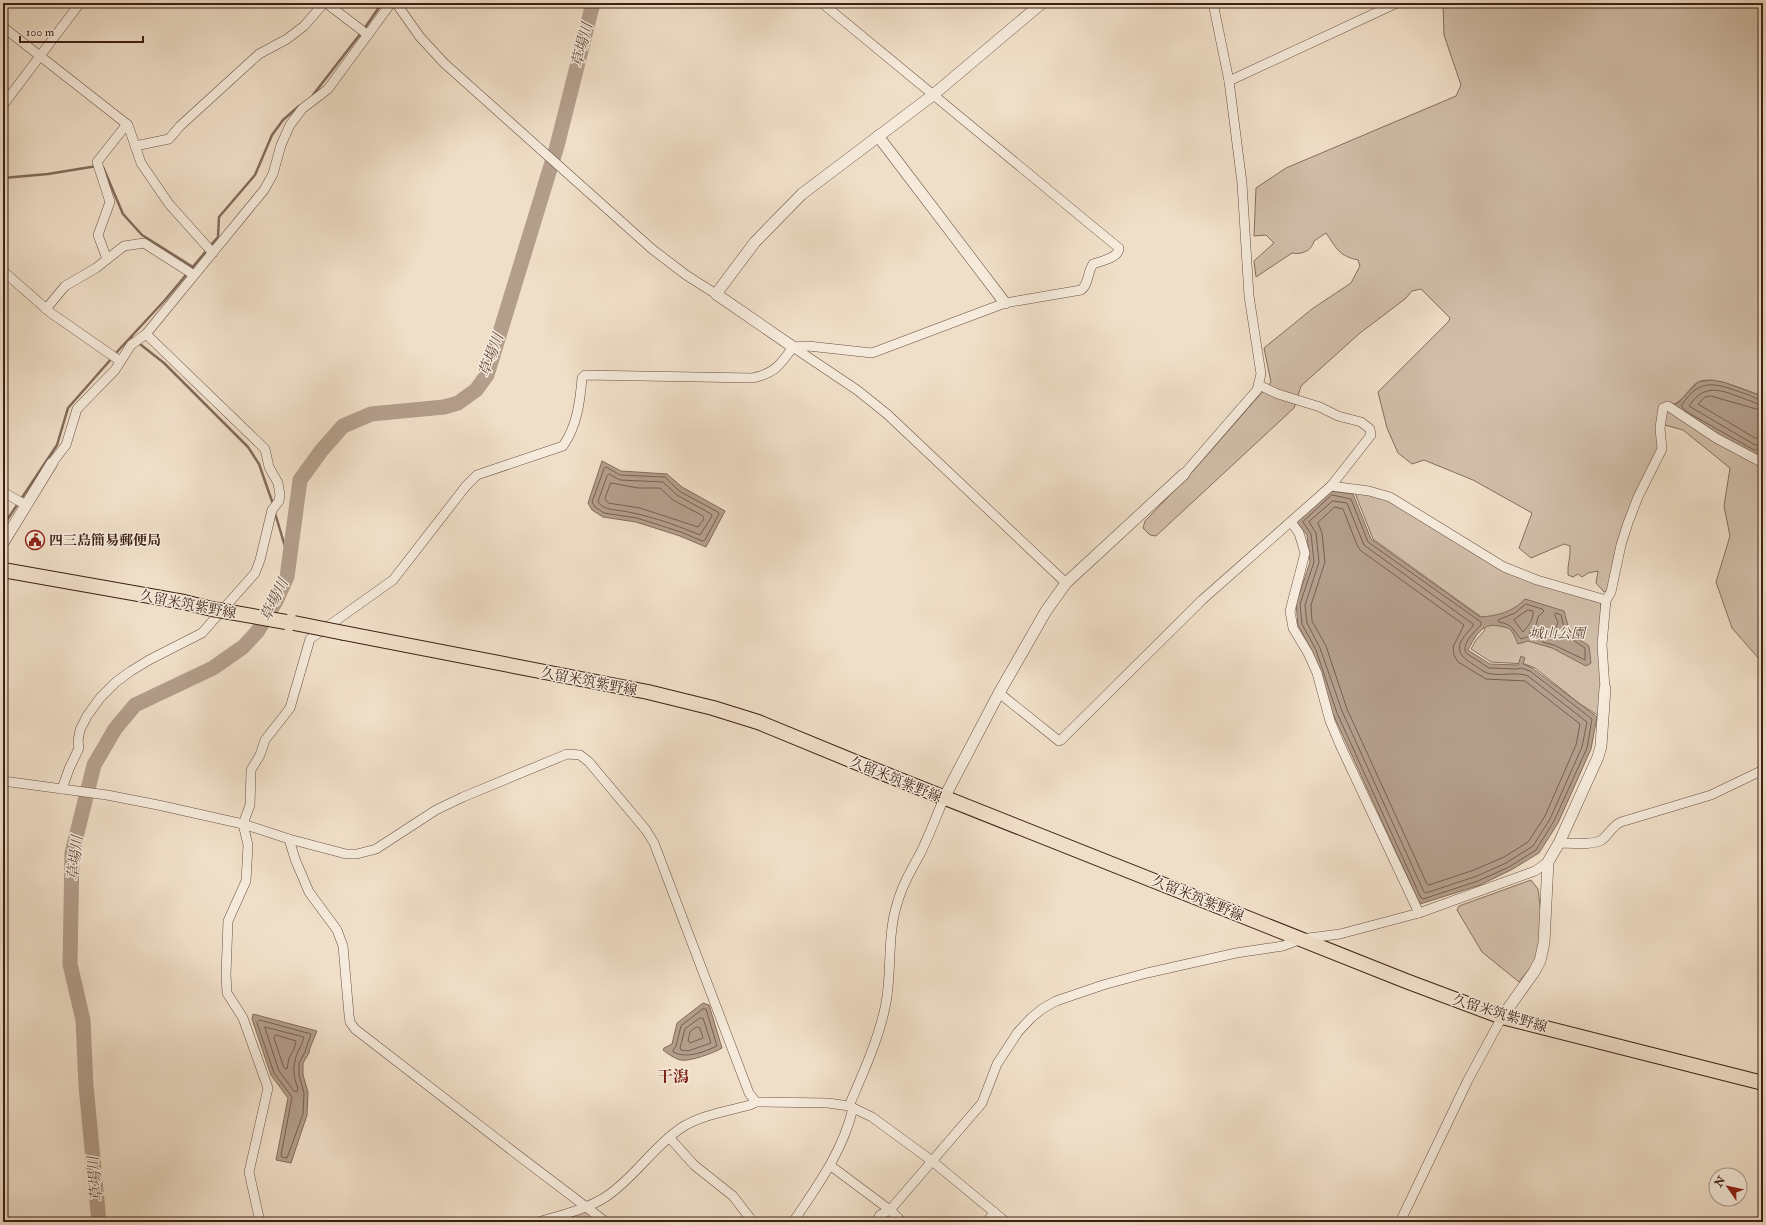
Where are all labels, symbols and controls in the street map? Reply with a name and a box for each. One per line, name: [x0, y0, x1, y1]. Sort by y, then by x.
scale bar: [20, 18, 143, 44]
water label: 草場川: [568, 19, 598, 69]
text: 100 m: [26, 25, 55, 40]
water label: 草場川: [475, 329, 509, 380]
public building icon: 四三島簡易郵便局: [24, 529, 46, 551]
place label: 四三島簡易郵便局: [49, 532, 161, 549]
water label: 草場川: [256, 574, 294, 625]
street label: 久留米筑紫野線: [138, 587, 238, 622]
park label: 城山公園: [1529, 625, 1587, 642]
street label: 久留米筑紫野線: [539, 664, 639, 699]
street label: 久留米筑紫野線: [847, 753, 944, 806]
water label: 草場川: [64, 833, 88, 881]
street label: 久留米筑紫野線: [1149, 872, 1246, 925]
street label: 久留米筑紫野線: [1451, 991, 1549, 1036]
district label: 干潟: [657, 1067, 689, 1087]
water label: 草場川: [84, 1154, 107, 1202]
north arrow: [1708, 1167, 1748, 1207]
text: N: [1711, 1173, 1729, 1190]

